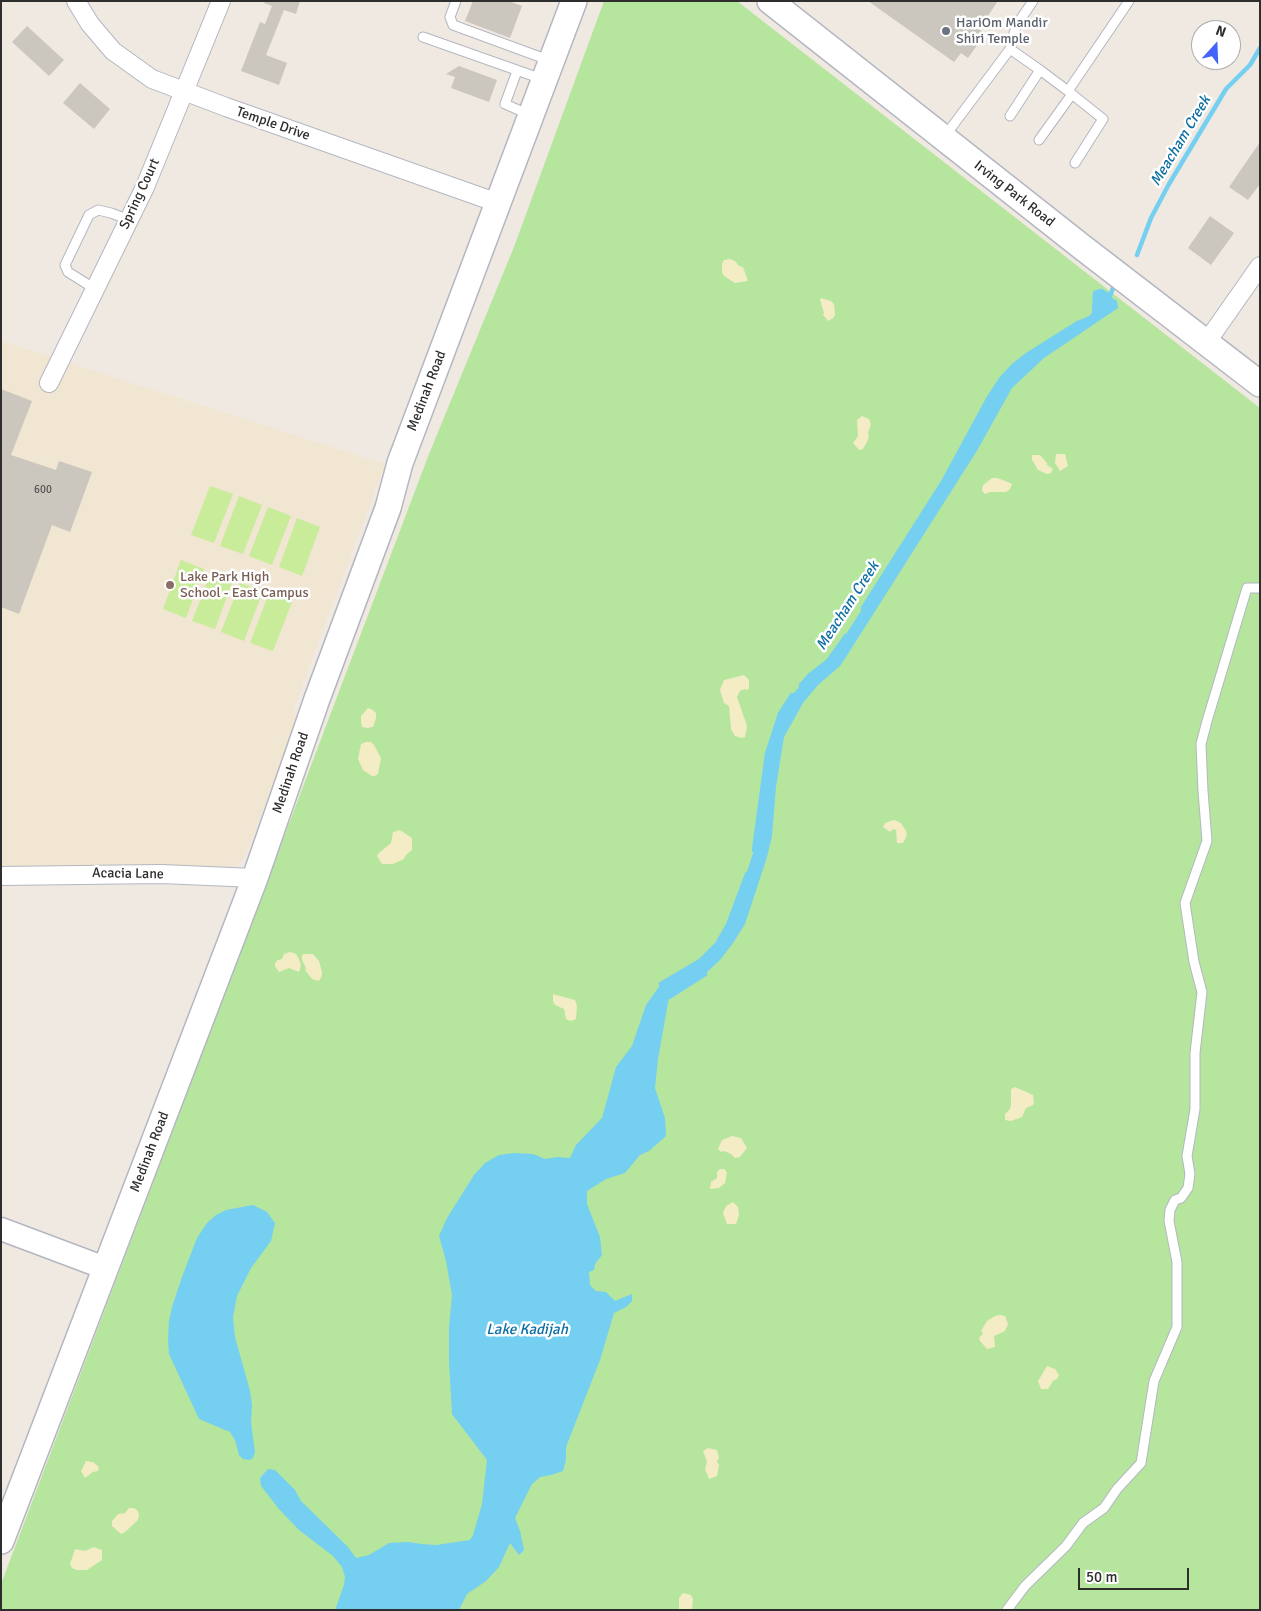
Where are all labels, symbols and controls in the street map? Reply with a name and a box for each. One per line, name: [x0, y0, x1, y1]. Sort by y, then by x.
place label: HariOm Mandir Shiri Temple: [956, 15, 1048, 48]
north arrow: [1191, 20, 1241, 70]
text: N: [1213, 22, 1228, 41]
marker: HariOm Mandir Shiri Temple: [940, 25, 952, 37]
water label: Meacham Creek: [1147, 93, 1215, 189]
street label: Temple Drive: [234, 104, 312, 144]
street label: Spring Court: [116, 156, 164, 232]
street label: Irving Park Road: [970, 157, 1058, 231]
street label: Medinah Road: [404, 348, 450, 434]
house number: 600: [34, 483, 52, 497]
water label: Meacham Creek: [813, 558, 883, 654]
place label: Lake Park High School - East Campus: [180, 569, 309, 602]
marker: Lake Park High School - East Campus: [164, 579, 176, 591]
street label: Medinah Road: [269, 730, 313, 816]
street label: Acacia Lane: [92, 865, 164, 883]
street label: Medinah Road: [127, 1109, 173, 1195]
water label: Lake Kadijah: [486, 1321, 568, 1339]
scale bar: [1081, 1558, 1192, 1590]
text: 50 m: [1086, 1568, 1117, 1586]

